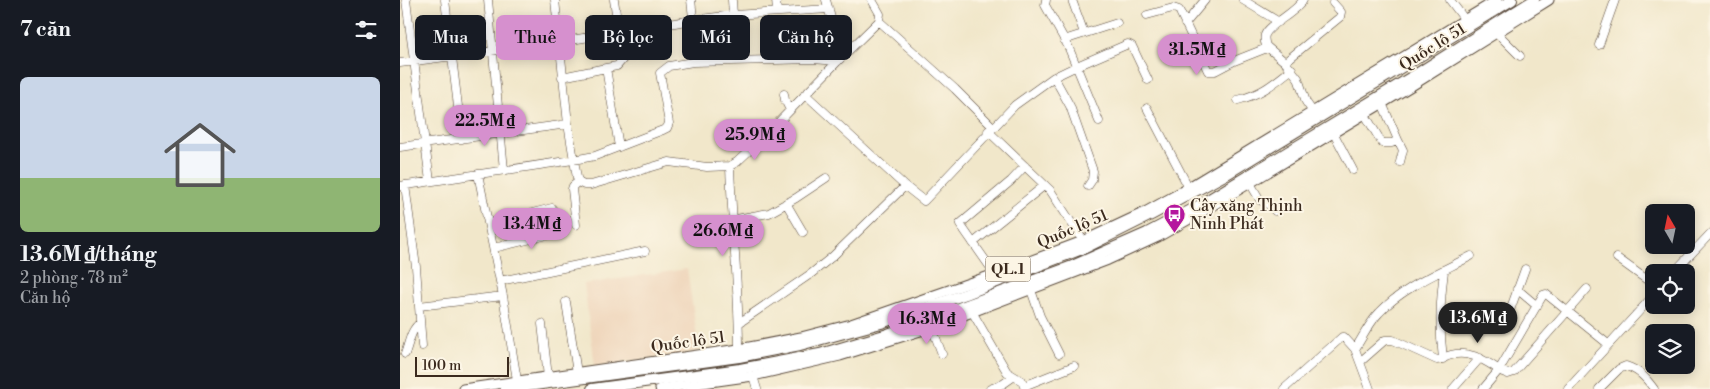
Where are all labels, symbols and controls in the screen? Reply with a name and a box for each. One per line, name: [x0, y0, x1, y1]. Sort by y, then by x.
chip: Mua: [415, 15, 486, 60]
chip: Thuê: [496, 15, 575, 60]
chip: Bộ lọc: [585, 15, 672, 60]
chip: Mới: [682, 15, 750, 60]
chip: Căn hộ: [760, 15, 852, 60]
icon: filters: [352, 16, 380, 44]
text: 7 căn: [20, 17, 71, 43]
street label: Quốc lộ 51: [1396, 19, 1470, 75]
pin: 31.5M ₫: [1151, 34, 1243, 76]
text: 31.5M ₫: [1169, 40, 1225, 60]
pin: 22.5M ₫: [439, 104, 531, 147]
icon: home: [155, 110, 245, 200]
text: 22.5M ₫: [455, 111, 515, 131]
pin: 25.9M ₫: [709, 119, 801, 161]
text: 25.9M ₫: [725, 125, 785, 145]
place label: Cây xăng Thịnh Ninh Phát: [1190, 196, 1303, 234]
bus stop icon: Cây xăng Thịnh Ninh Phát: [1162, 202, 1186, 233]
north arrow: [1645, 204, 1695, 254]
map controls: [1645, 204, 1695, 374]
street label: Quốc lộ 51: [1034, 205, 1111, 253]
pin: 13.4M ₫: [486, 208, 578, 250]
text: 13.4M ₫: [503, 214, 561, 234]
pin: 26.6M ₫: [677, 214, 769, 257]
text: 26.6M ₫: [693, 221, 753, 241]
text: 13.6M ₫/tháng: [20, 242, 156, 268]
road number: QL.1: [986, 256, 1030, 282]
button: locate: [1645, 264, 1695, 314]
text: 2 phòng · 78 m²: [20, 268, 128, 288]
text: Căn hộ: [20, 288, 70, 308]
pin: 16.3M ₫: [881, 302, 973, 345]
pin: 13.6M ₫: [1432, 302, 1524, 344]
text: 13.6M ₫: [1449, 308, 1507, 328]
text: 16.3M ₫: [899, 309, 955, 329]
button: layers: [1645, 324, 1695, 374]
street label: Quốc lộ 51: [650, 327, 727, 357]
scale bar: [415, 354, 509, 377]
text: 100 m: [422, 357, 461, 375]

